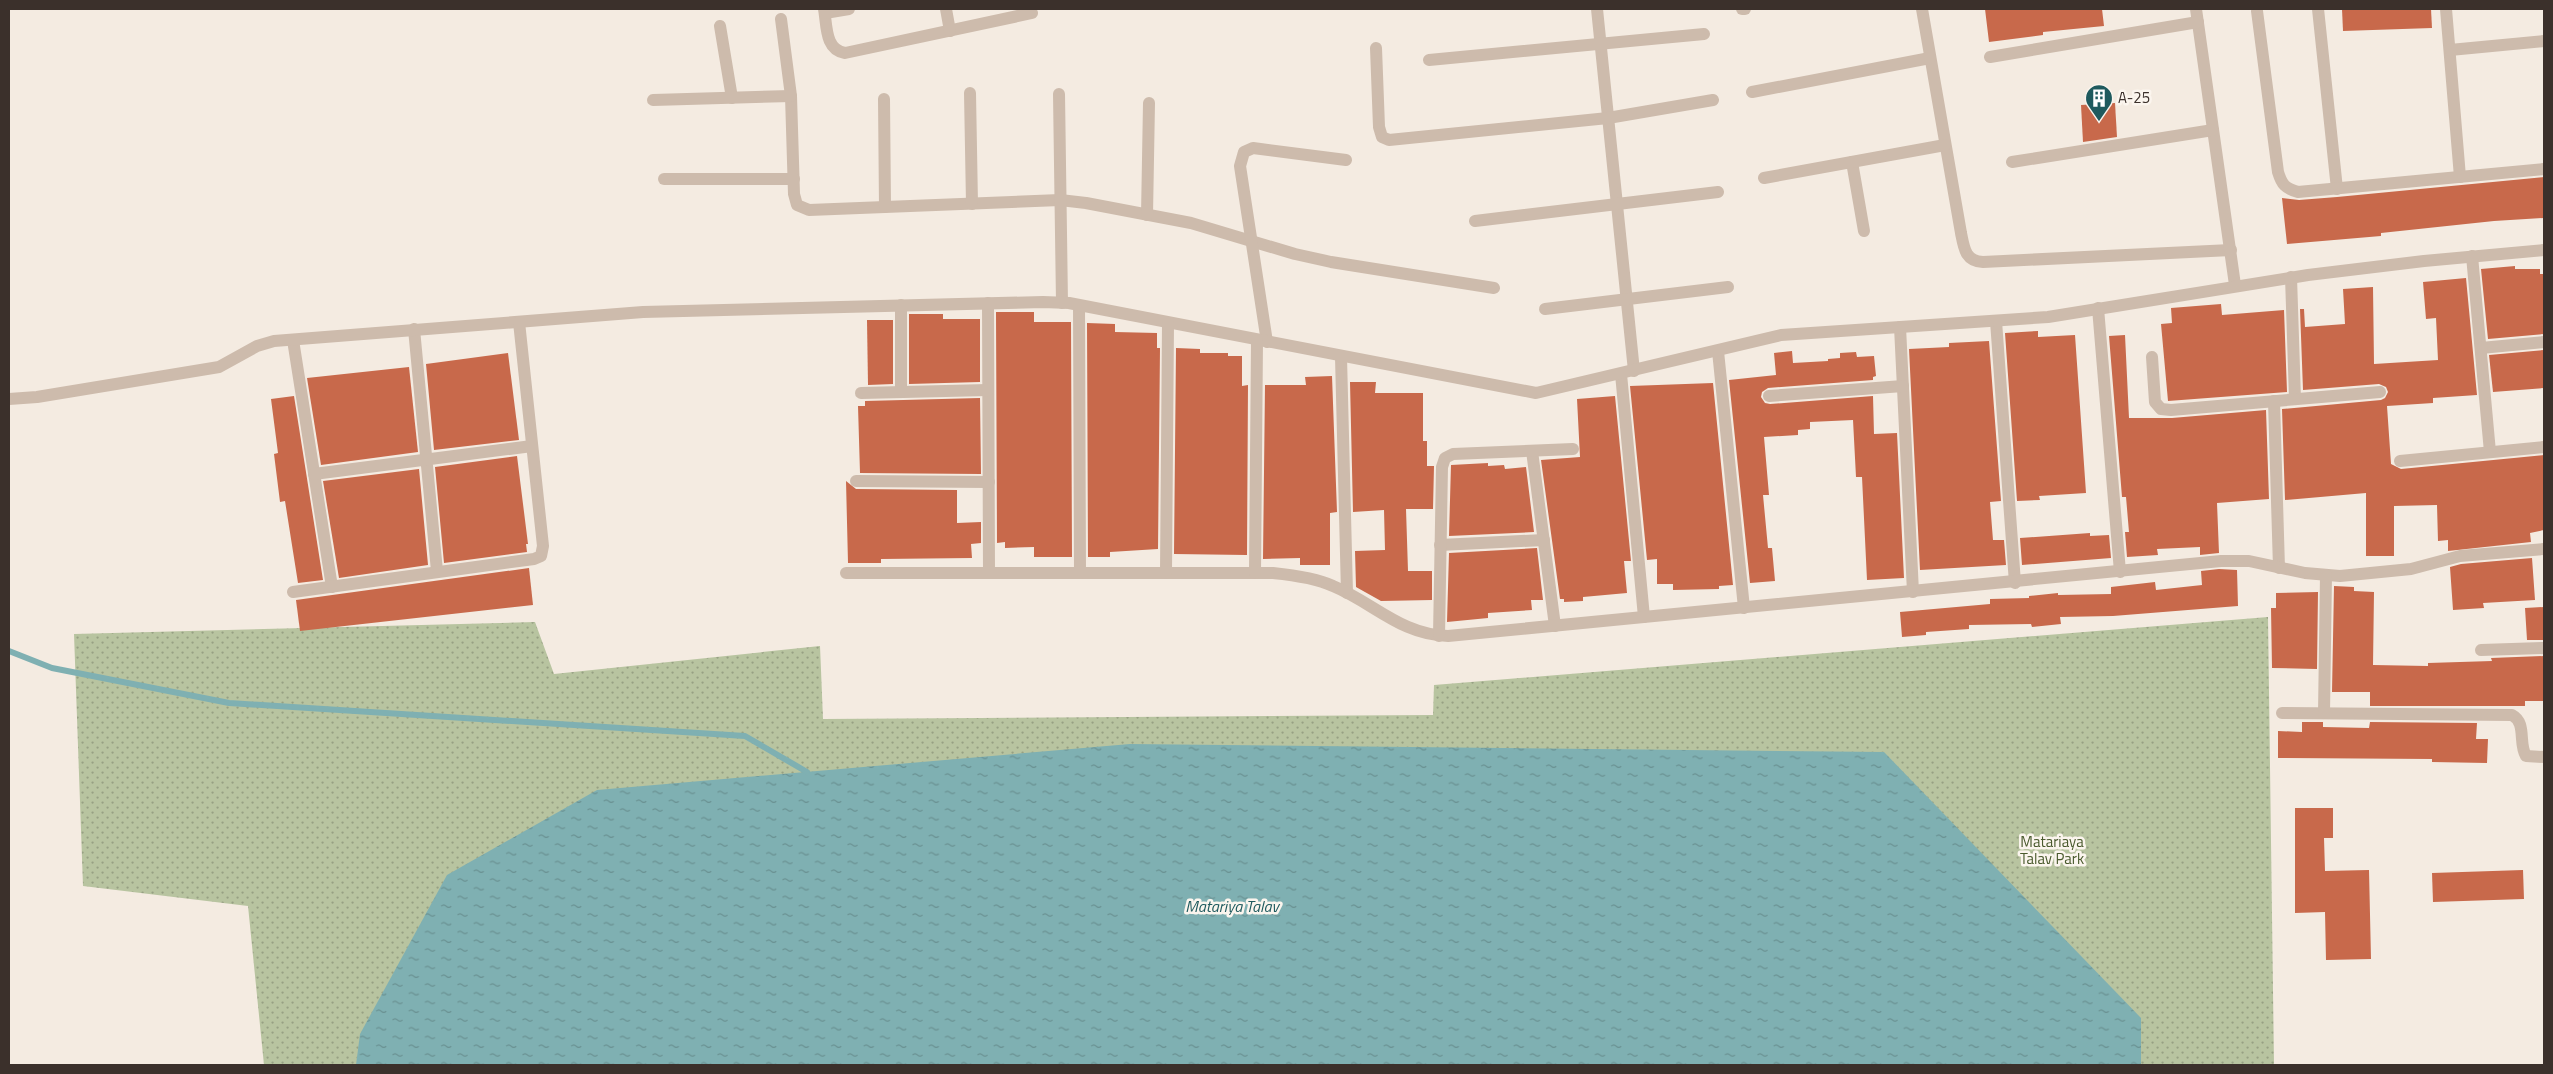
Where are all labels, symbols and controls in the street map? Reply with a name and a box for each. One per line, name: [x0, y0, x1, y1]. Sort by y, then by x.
building icon: A-25: [2084, 83, 2114, 122]
place label: A-25: [2118, 86, 2150, 109]
park label: Matariaya Talav Park: [2020, 830, 2084, 870]
water label: Matariya Talav: [1185, 894, 1280, 918]

